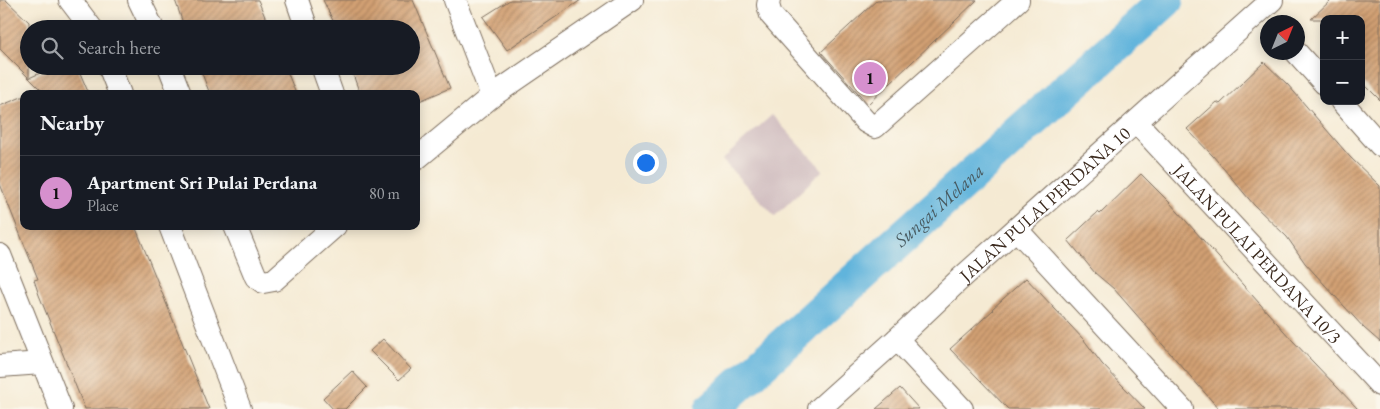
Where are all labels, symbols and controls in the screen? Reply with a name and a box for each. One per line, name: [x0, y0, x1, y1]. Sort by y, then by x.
north arrow: [1260, 15, 1305, 60]
map controls: [1320, 15, 1365, 105]
button: +: [1320, 15, 1365, 60]
search box: [20, 20, 420, 75]
icon: search: [38, 34, 66, 62]
text: Search here: [78, 35, 160, 60]
pin: 1: [854, 59, 886, 97]
button: −: [1320, 60, 1365, 105]
text: Nearby: [40, 109, 104, 136]
street label: JALAN PULAI PERDANA 10: [953, 121, 1135, 287]
your location: [633, 150, 659, 176]
street label: JALAN PULAI PERDANA 10/3: [1167, 157, 1347, 348]
water label: Sungai Melana: [888, 158, 989, 253]
text: Apartment Sri Pulai Perdana: [87, 170, 317, 195]
text: 1: [52, 183, 60, 204]
text: 80 m: [369, 183, 400, 204]
text: Place: [87, 195, 119, 216]

